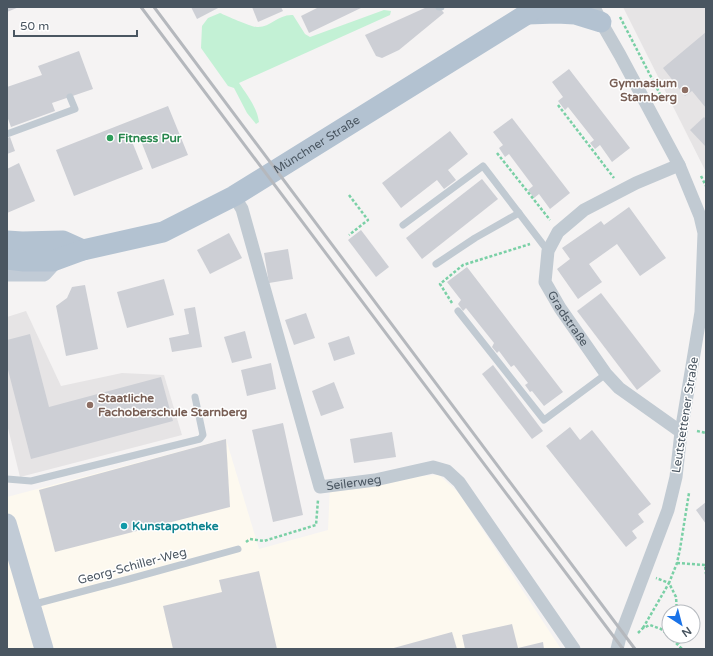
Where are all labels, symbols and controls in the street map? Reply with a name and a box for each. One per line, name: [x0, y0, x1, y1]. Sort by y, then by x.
scale bar: [14, 12, 137, 38]
text: 50 m: [20, 19, 49, 33]
place label: Gymnasium Starnberg: [609, 76, 677, 105]
marker: Gymnasium Starnberg: [680, 85, 690, 95]
street label: Münchner Straße: [271, 113, 363, 177]
place label: Fitness Pur: [118, 131, 182, 145]
marker: Fitness Pur: [105, 133, 115, 143]
street label: Gradstraße: [545, 288, 592, 349]
street label: Leutstettener Straße: [669, 356, 701, 474]
place label: Staatliche Fachoberschule Starnberg: [98, 391, 247, 420]
marker: Staatliche Fachoberschule Starnberg: [85, 400, 95, 410]
street label: Seilerweg: [325, 472, 383, 493]
place label: Kunstapotheke: [132, 519, 219, 534]
marker: Kunstapotheke: [119, 521, 129, 531]
street label: Georg-Schiller-Weg: [76, 545, 188, 587]
north arrow: [661, 604, 701, 644]
text: N: [679, 624, 694, 640]

